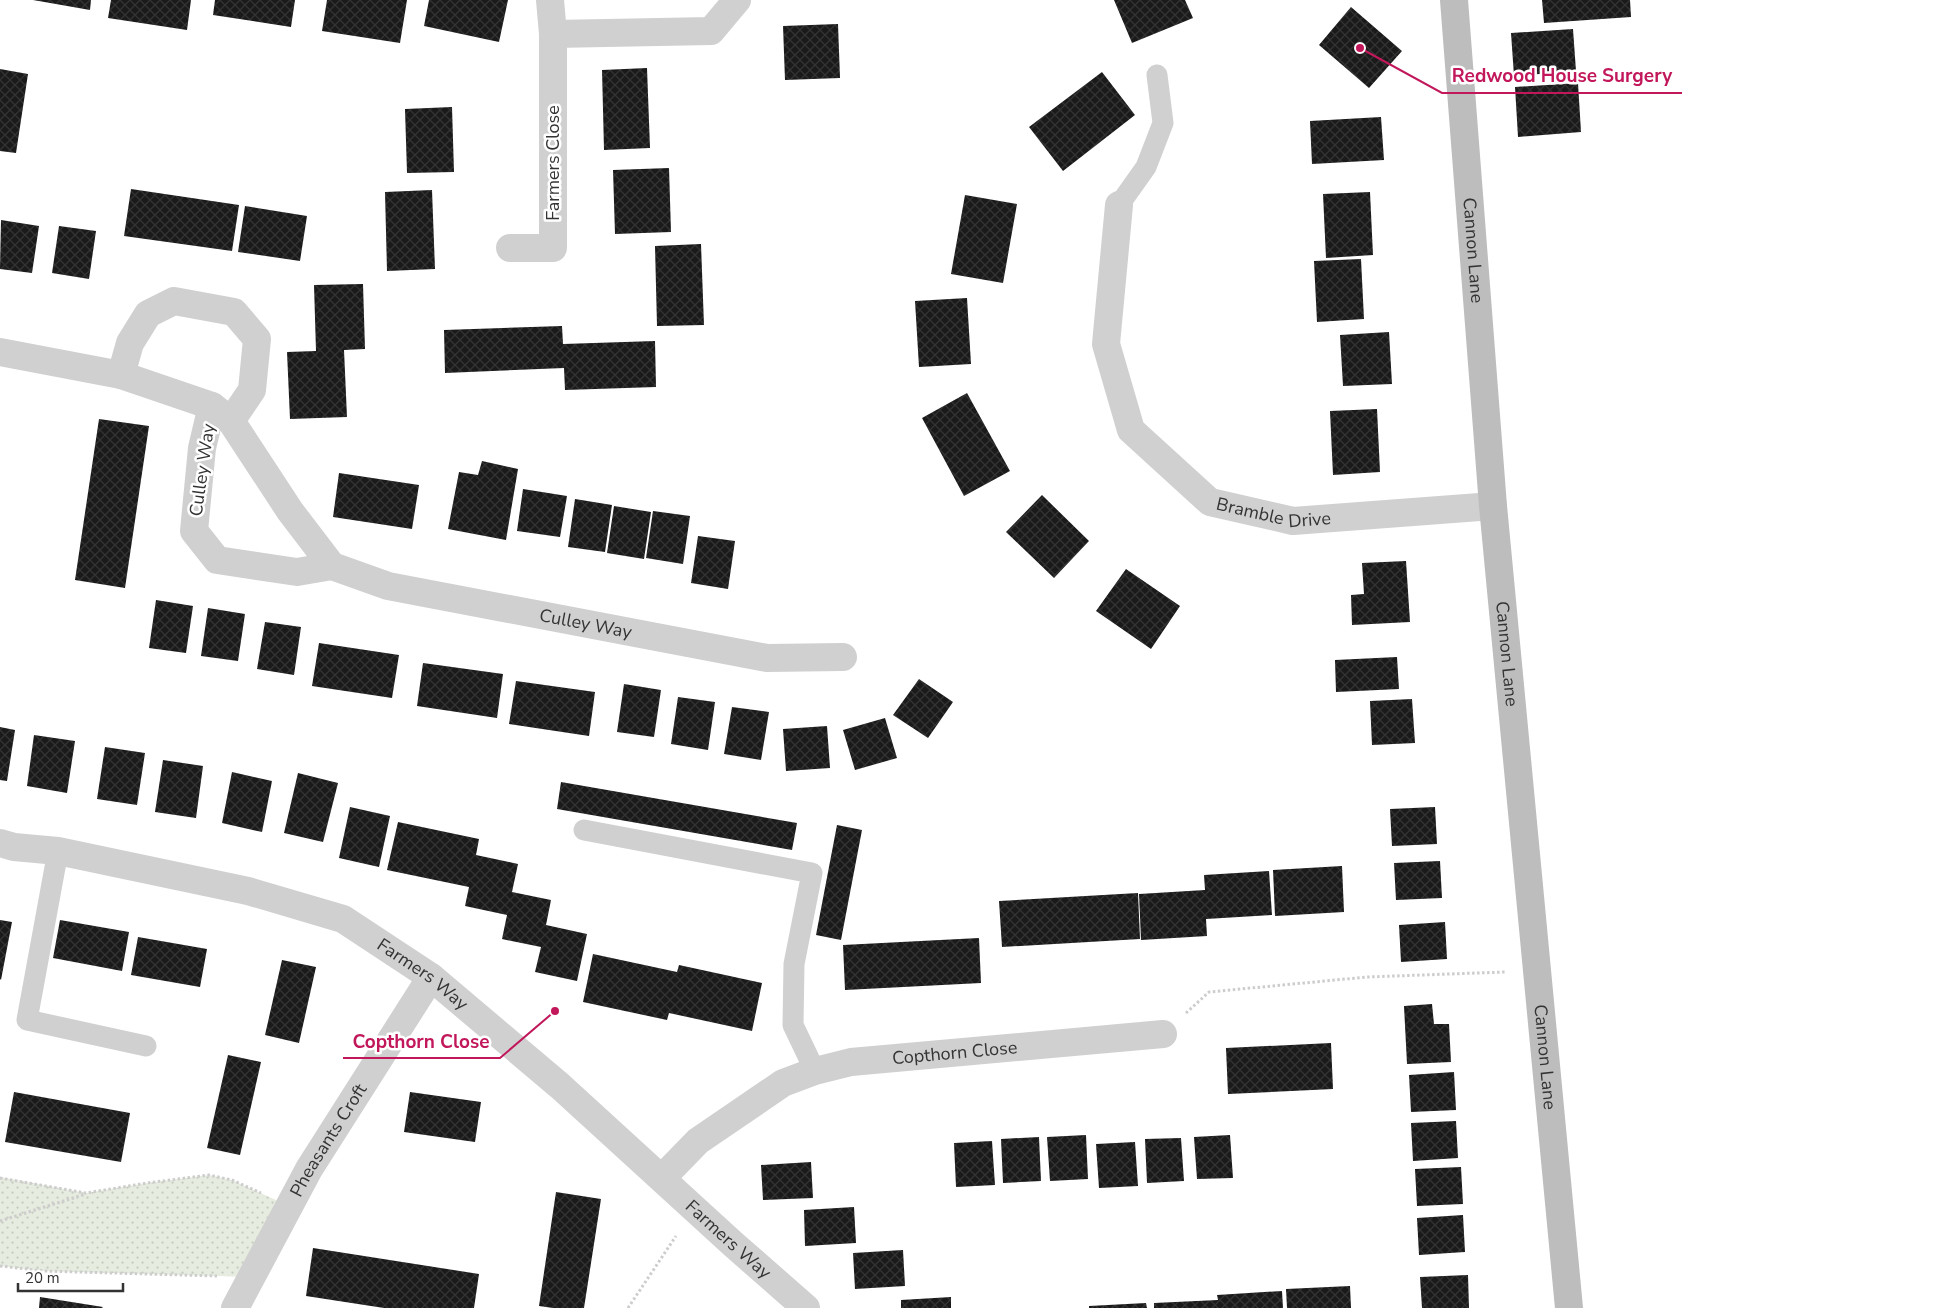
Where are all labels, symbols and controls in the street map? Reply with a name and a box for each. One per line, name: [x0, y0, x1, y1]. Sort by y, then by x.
callout: Redwood House Surgery: [1442, 59, 1682, 93]
text: Redwood House Surgery: [1452, 63, 1673, 89]
street label: Farmers Close: [541, 105, 565, 221]
street label: Cannon Lane: [1457, 197, 1489, 304]
street label: Culley Way: [184, 421, 220, 518]
street label: Bramble Drive: [1214, 492, 1332, 533]
street label: Cannon Lane: [1490, 600, 1524, 708]
street label: Culley Way: [538, 603, 635, 644]
street label: Farmers Way: [372, 933, 474, 1016]
street label: Cannon Lane: [1528, 1003, 1562, 1111]
callout: Copthorn Close: [343, 1024, 500, 1058]
text: Copthorn Close: [353, 1029, 489, 1055]
street label: Copthorn Close: [891, 1035, 1018, 1070]
street label: Pheasants Croft: [284, 1078, 373, 1201]
street label: Farmers Way: [680, 1194, 777, 1285]
scale bar: [18, 1260, 122, 1292]
text: 20 m: [25, 1268, 60, 1288]

